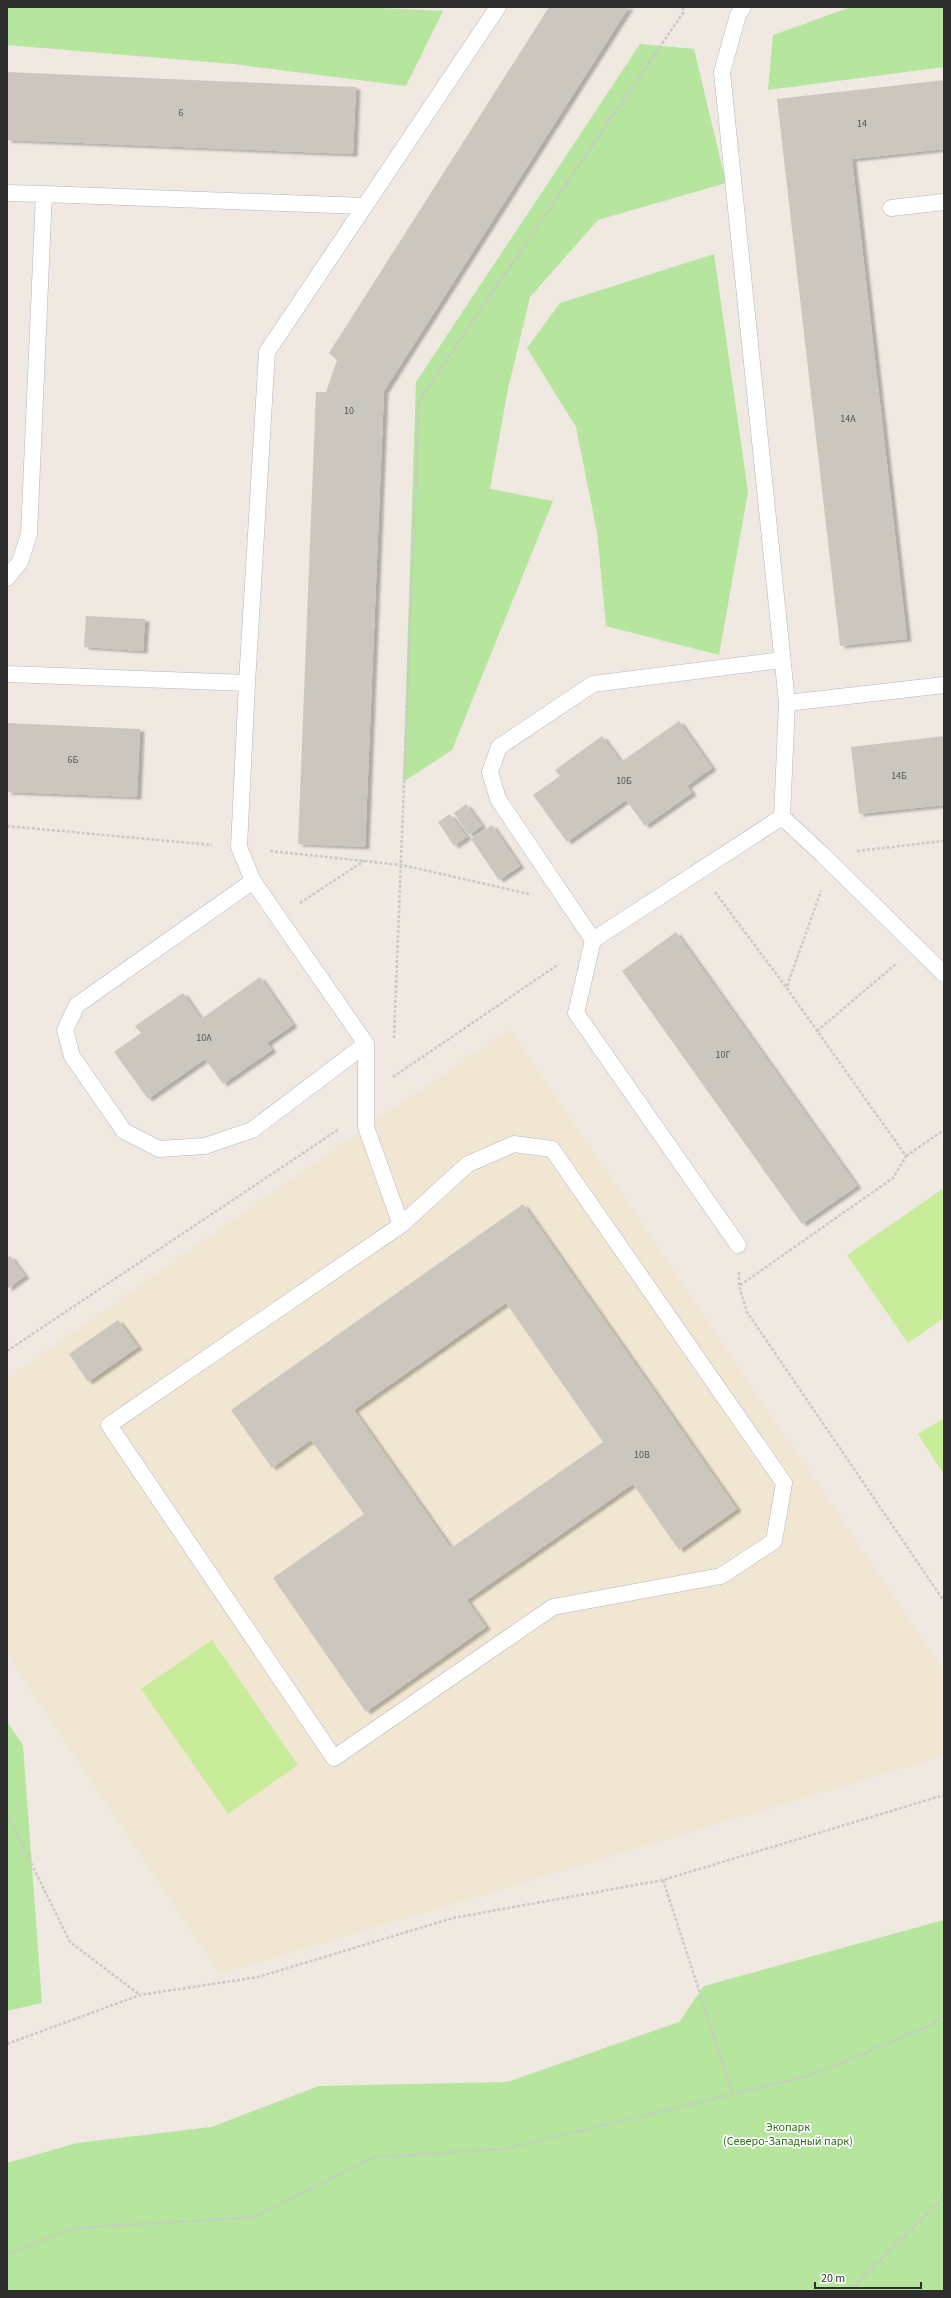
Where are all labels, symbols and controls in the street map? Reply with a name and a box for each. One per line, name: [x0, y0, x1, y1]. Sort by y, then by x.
house number: 6: [179, 106, 184, 120]
house number: 14: [857, 117, 867, 131]
house number: 10: [344, 404, 354, 418]
house number: 14А: [840, 412, 856, 426]
house number: 6Б: [68, 753, 79, 767]
house number: 14Б: [891, 769, 907, 783]
house number: 10Б: [616, 774, 632, 788]
house number: 10А: [196, 1031, 212, 1045]
house number: 10Г: [716, 1048, 730, 1062]
house number: 10В: [634, 1448, 650, 1462]
park label: Экопарк (Северо-Западный парк): [723, 2119, 853, 2150]
scale bar: [815, 2264, 921, 2290]
text: 20 m: [821, 2270, 845, 2287]

